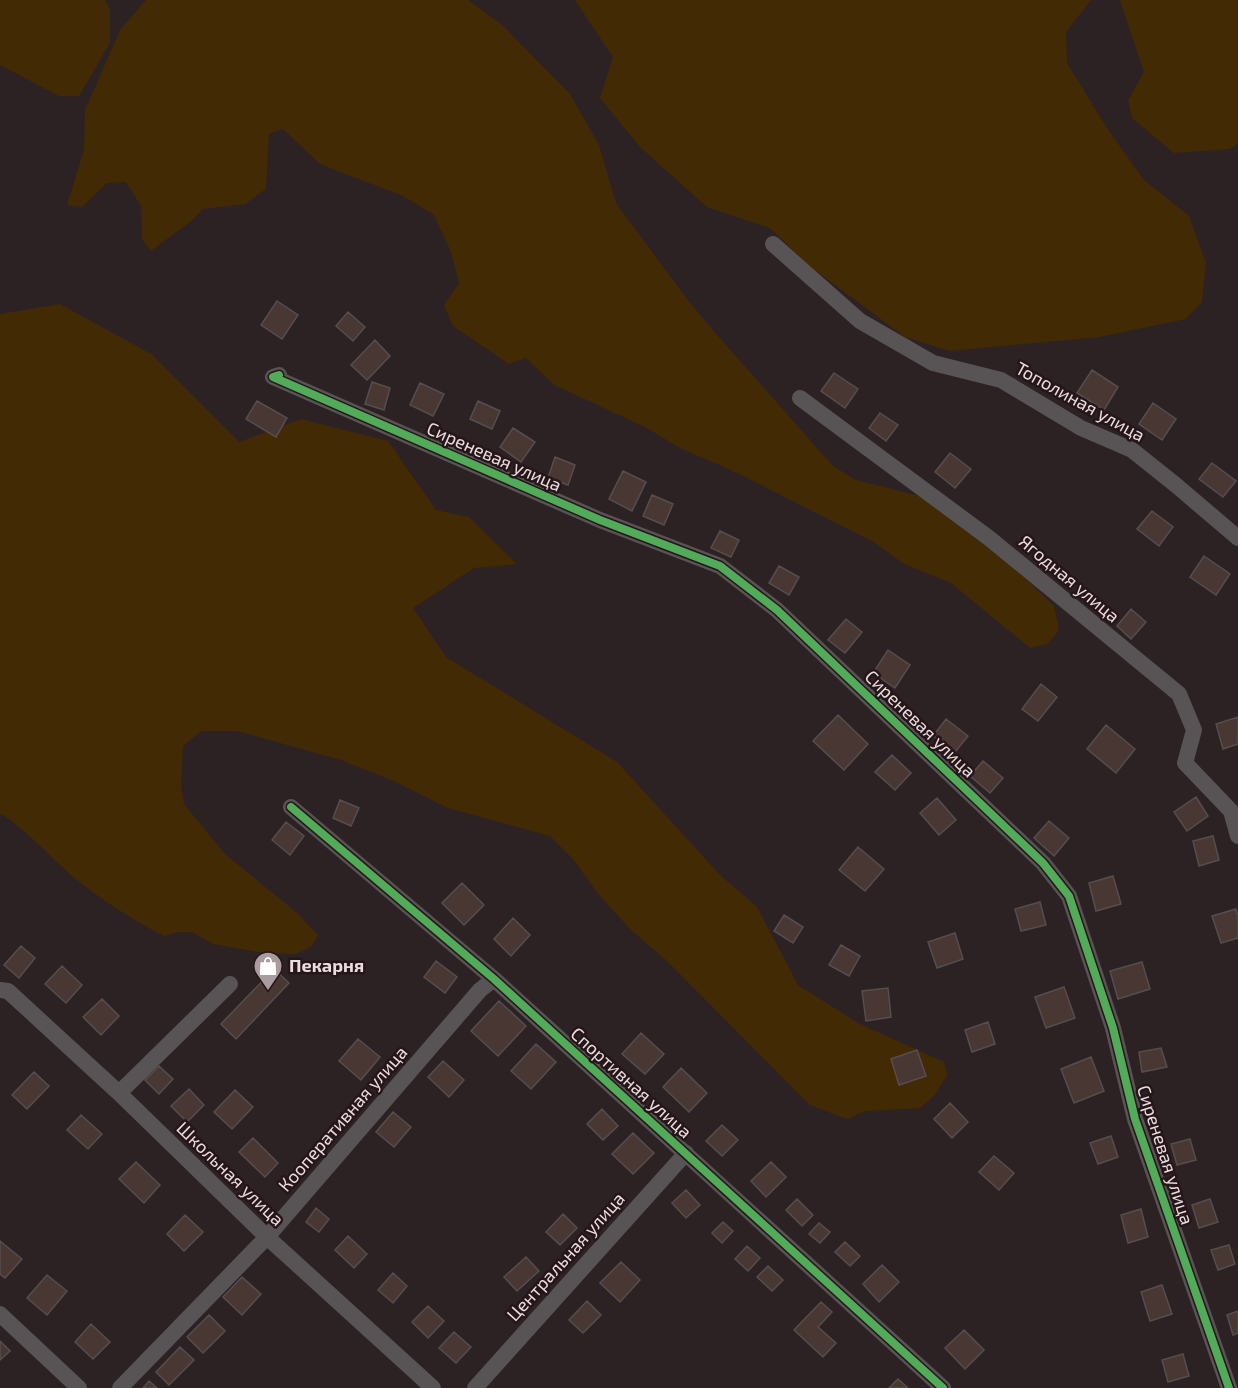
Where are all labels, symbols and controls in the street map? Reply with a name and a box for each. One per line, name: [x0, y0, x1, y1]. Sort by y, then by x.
street label: Тополиная улица: [1012, 357, 1149, 446]
street label: Сиреневая улица: [424, 417, 565, 496]
street label: Ягодная улица: [1015, 530, 1124, 627]
street label: Сиреневая улица: [861, 665, 981, 782]
shop icon: Пекарня: [252, 950, 284, 992]
place label: Пекарня: [289, 954, 364, 976]
street label: Спортивная улица: [567, 1022, 697, 1142]
street label: Кооперативная улица: [273, 1041, 411, 1196]
street label: Сиреневая улица: [1133, 1082, 1199, 1227]
street label: Школьная улица: [173, 1117, 289, 1230]
street label: Центральная улица: [502, 1187, 629, 1325]

